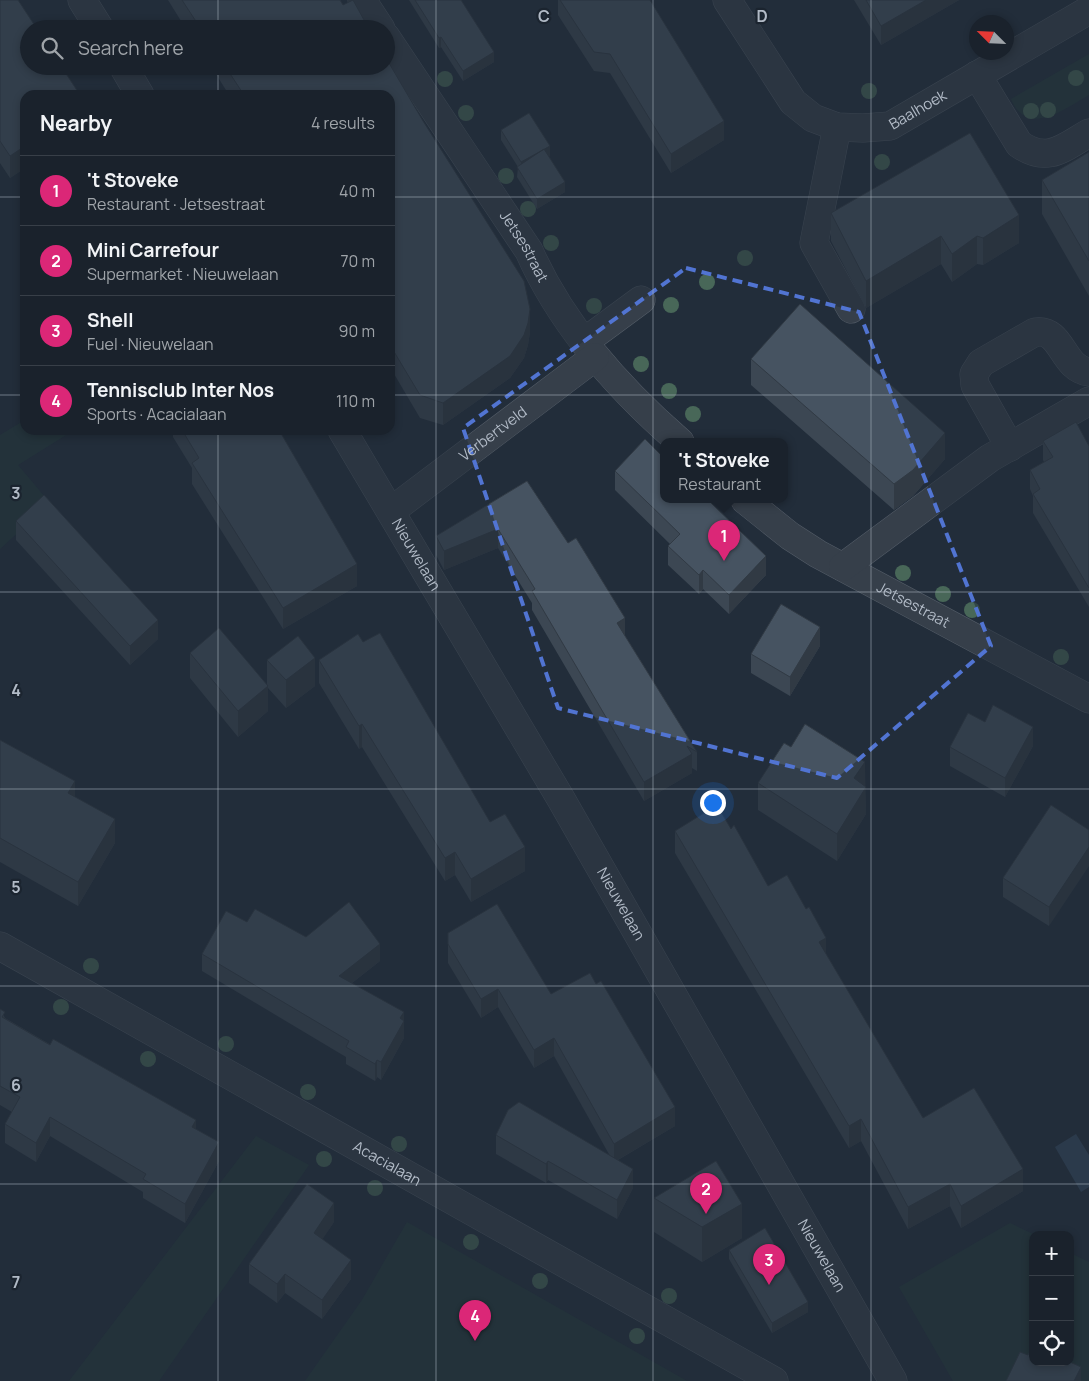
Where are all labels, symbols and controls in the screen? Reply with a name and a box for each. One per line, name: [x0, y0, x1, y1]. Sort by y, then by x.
text: C: [538, 5, 550, 27]
text: D: [756, 5, 768, 27]
north arrow: [969, 15, 1014, 60]
search box: [20, 20, 395, 75]
icon: search: [38, 34, 66, 62]
text: Search here: [78, 35, 184, 61]
street label: Baalhoek: [885, 84, 951, 134]
text: Nearby: [40, 109, 112, 137]
text: 4 results: [311, 112, 375, 134]
text: 't Stoveke: [87, 167, 179, 193]
text: 1: [52, 180, 60, 202]
text: 40 m: [339, 180, 375, 202]
text: Restaurant · Jetsestraat: [87, 193, 265, 215]
street label: Jetsestraat: [495, 206, 554, 286]
text: Mini Carrefour: [87, 237, 219, 263]
text: 2: [51, 250, 61, 272]
text: 70 m: [340, 250, 375, 272]
text: Supermarket · Nieuwelaan: [87, 263, 279, 285]
text: Shell: [87, 307, 133, 333]
text: 3: [51, 320, 61, 342]
text: 90 m: [339, 320, 375, 342]
text: Fuel · Nieuwelaan: [87, 333, 214, 355]
text: Tennisclub Inter Nos: [87, 377, 274, 403]
text: 4: [51, 390, 61, 412]
text: 110 m: [336, 390, 375, 412]
street label: Verbertveld: [455, 401, 531, 466]
text: Sports · Acacialaan: [87, 403, 226, 425]
popup: [660, 438, 788, 503]
text: 't Stoveke: [678, 447, 770, 473]
text: Restaurant: [678, 473, 761, 495]
text: 3: [11, 482, 21, 504]
street label: Nieuwelaan: [387, 514, 446, 595]
pin: 1: [708, 520, 740, 561]
street label: Jetsestraat: [873, 576, 954, 633]
text: 4: [11, 679, 21, 701]
your location: [700, 790, 726, 816]
street label: Nieuwelaan: [592, 864, 650, 944]
text: 5: [11, 876, 21, 898]
text: 6: [11, 1074, 21, 1096]
street label: Acacialaan: [349, 1136, 425, 1191]
pin: 2: [690, 1173, 722, 1214]
street label: Nieuwelaan: [793, 1215, 851, 1296]
map controls: [1029, 1231, 1074, 1366]
button: +: [1029, 1231, 1074, 1276]
pin: 3: [753, 1244, 785, 1285]
text: 7: [12, 1271, 20, 1293]
button: −: [1029, 1276, 1074, 1321]
pin: 4: [459, 1300, 491, 1341]
button: locate: [1029, 1321, 1074, 1366]

